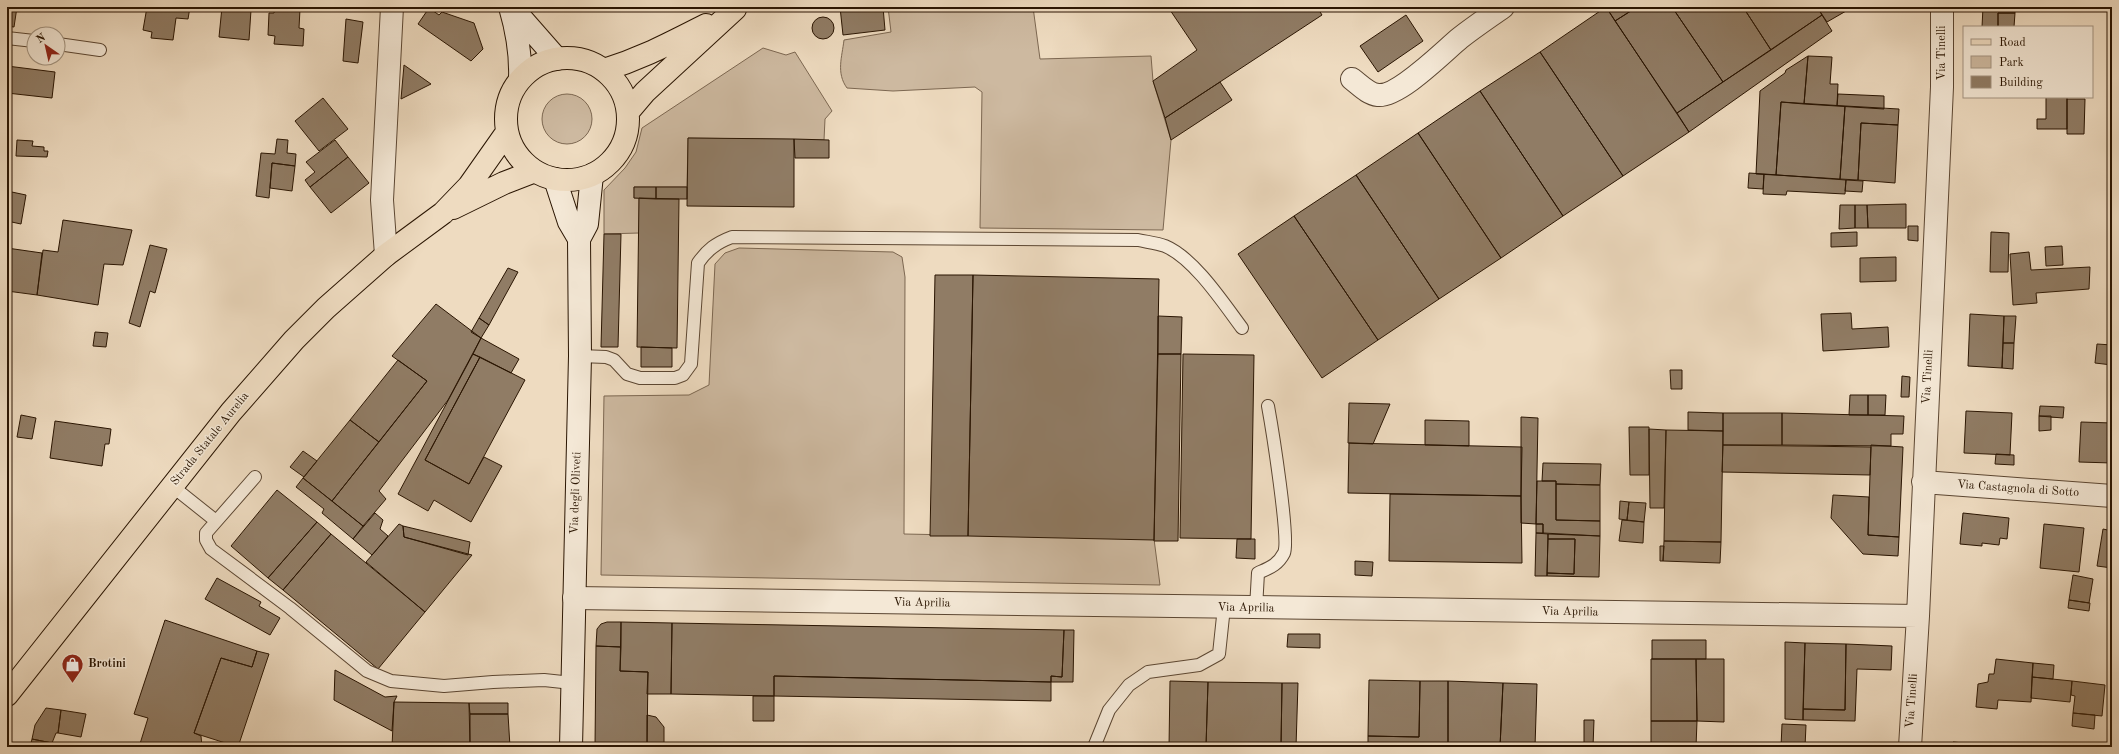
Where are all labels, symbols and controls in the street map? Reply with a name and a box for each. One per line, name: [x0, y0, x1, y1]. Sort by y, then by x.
north arrow: [26, 26, 66, 66]
street label: Via Tinelli: [1936, 26, 1948, 80]
legend: [1963, 26, 2093, 98]
text: N: [35, 32, 48, 46]
text: Road: [1999, 37, 2026, 49]
text: Park: [1999, 57, 2024, 69]
text: Building: [1999, 77, 2043, 89]
street label: Via Tinelli: [1921, 349, 1935, 405]
street label: Strada Statale Aurelia: [169, 390, 251, 488]
street label: Via degli Oliveti: [569, 451, 583, 535]
street label: Via Castagnola di Sotto: [1956, 479, 2080, 499]
street label: Via Aprilia: [893, 597, 951, 609]
street label: Via Aprilia: [1217, 602, 1275, 614]
street label: Via Aprilia: [1541, 606, 1599, 618]
shop icon: Brotini: [60, 651, 86, 684]
place label: Brotini: [88, 658, 126, 670]
street label: Via Tinelli: [1904, 673, 1920, 729]

